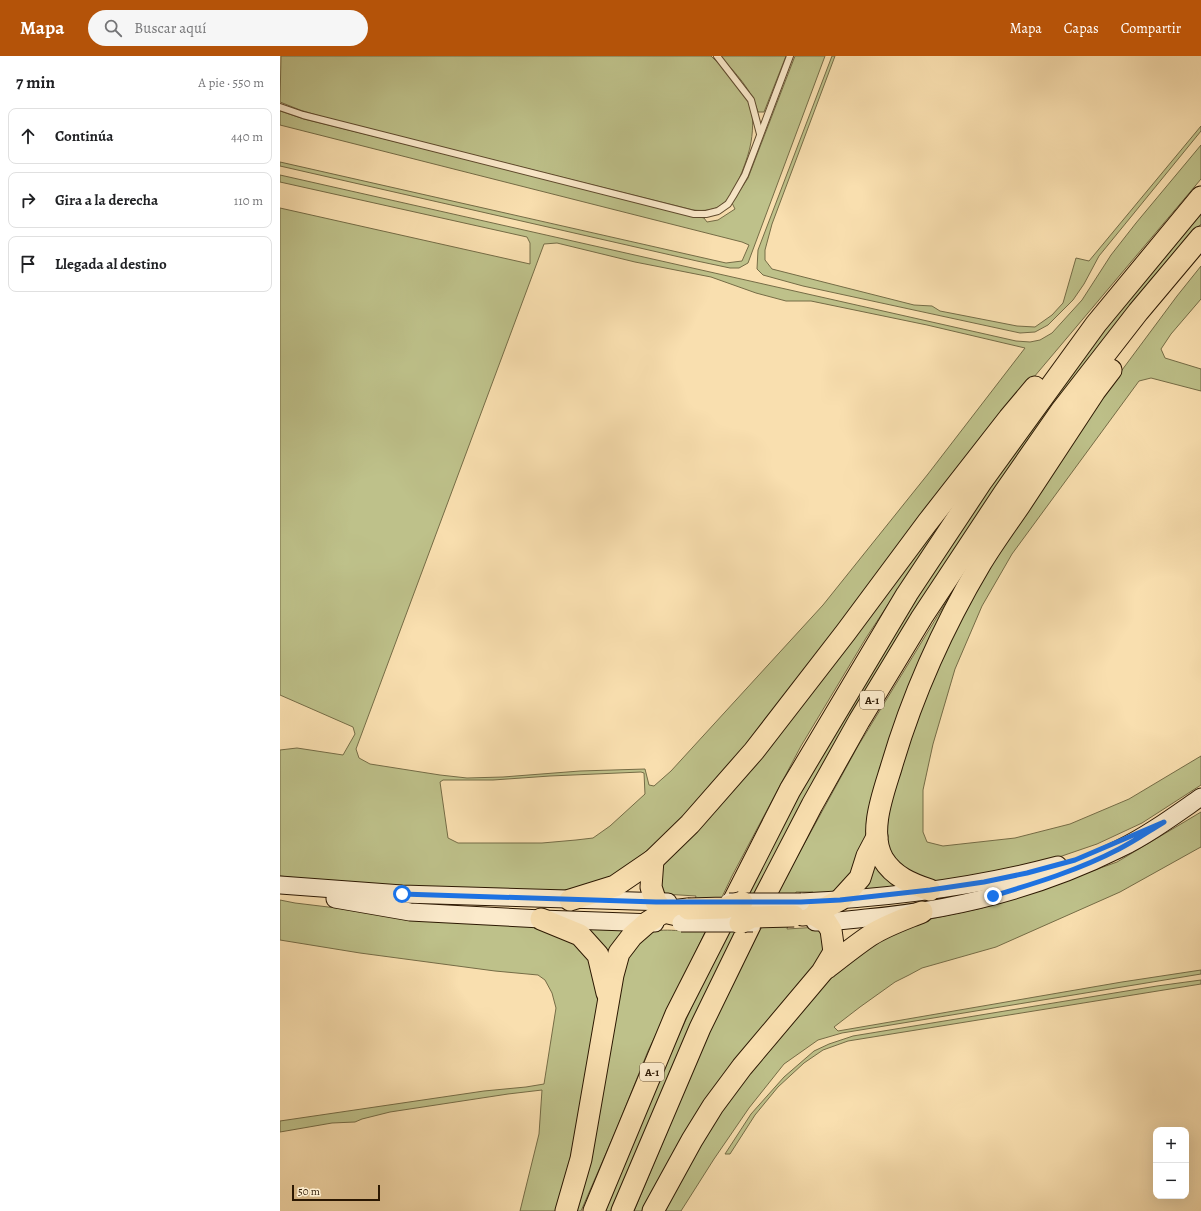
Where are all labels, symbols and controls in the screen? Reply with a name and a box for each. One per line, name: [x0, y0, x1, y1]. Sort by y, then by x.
search box: [88, 10, 368, 46]
text: Mapa: [20, 15, 64, 41]
icon: search: [102, 17, 124, 39]
text: Buscar aquí: [134, 18, 206, 38]
text: Mapa: [1010, 19, 1042, 38]
text: Capas: [1064, 19, 1099, 38]
text: Compartir: [1121, 19, 1181, 38]
text: 7 min: [16, 71, 55, 94]
text: A pie · 550 m: [198, 74, 264, 91]
icon: ahead: [17, 125, 39, 147]
text: Continúa: [55, 126, 113, 146]
text: 440 m: [231, 128, 263, 145]
icon: right: [17, 189, 39, 211]
text: Gira a la derecha: [55, 190, 158, 210]
text: 110 m: [234, 192, 263, 209]
icon: arrive: [17, 253, 39, 275]
text: Llegada al destino: [55, 254, 167, 274]
road number: A-1: [860, 691, 884, 709]
route start: [393, 885, 411, 903]
route end: [984, 887, 1002, 905]
road number: A-1: [640, 1063, 664, 1081]
map controls: [1153, 1127, 1189, 1199]
button: +: [1153, 1127, 1189, 1163]
button: −: [1153, 1163, 1189, 1199]
scale bar: [292, 1183, 380, 1202]
text: 50 m: [298, 1184, 320, 1199]

